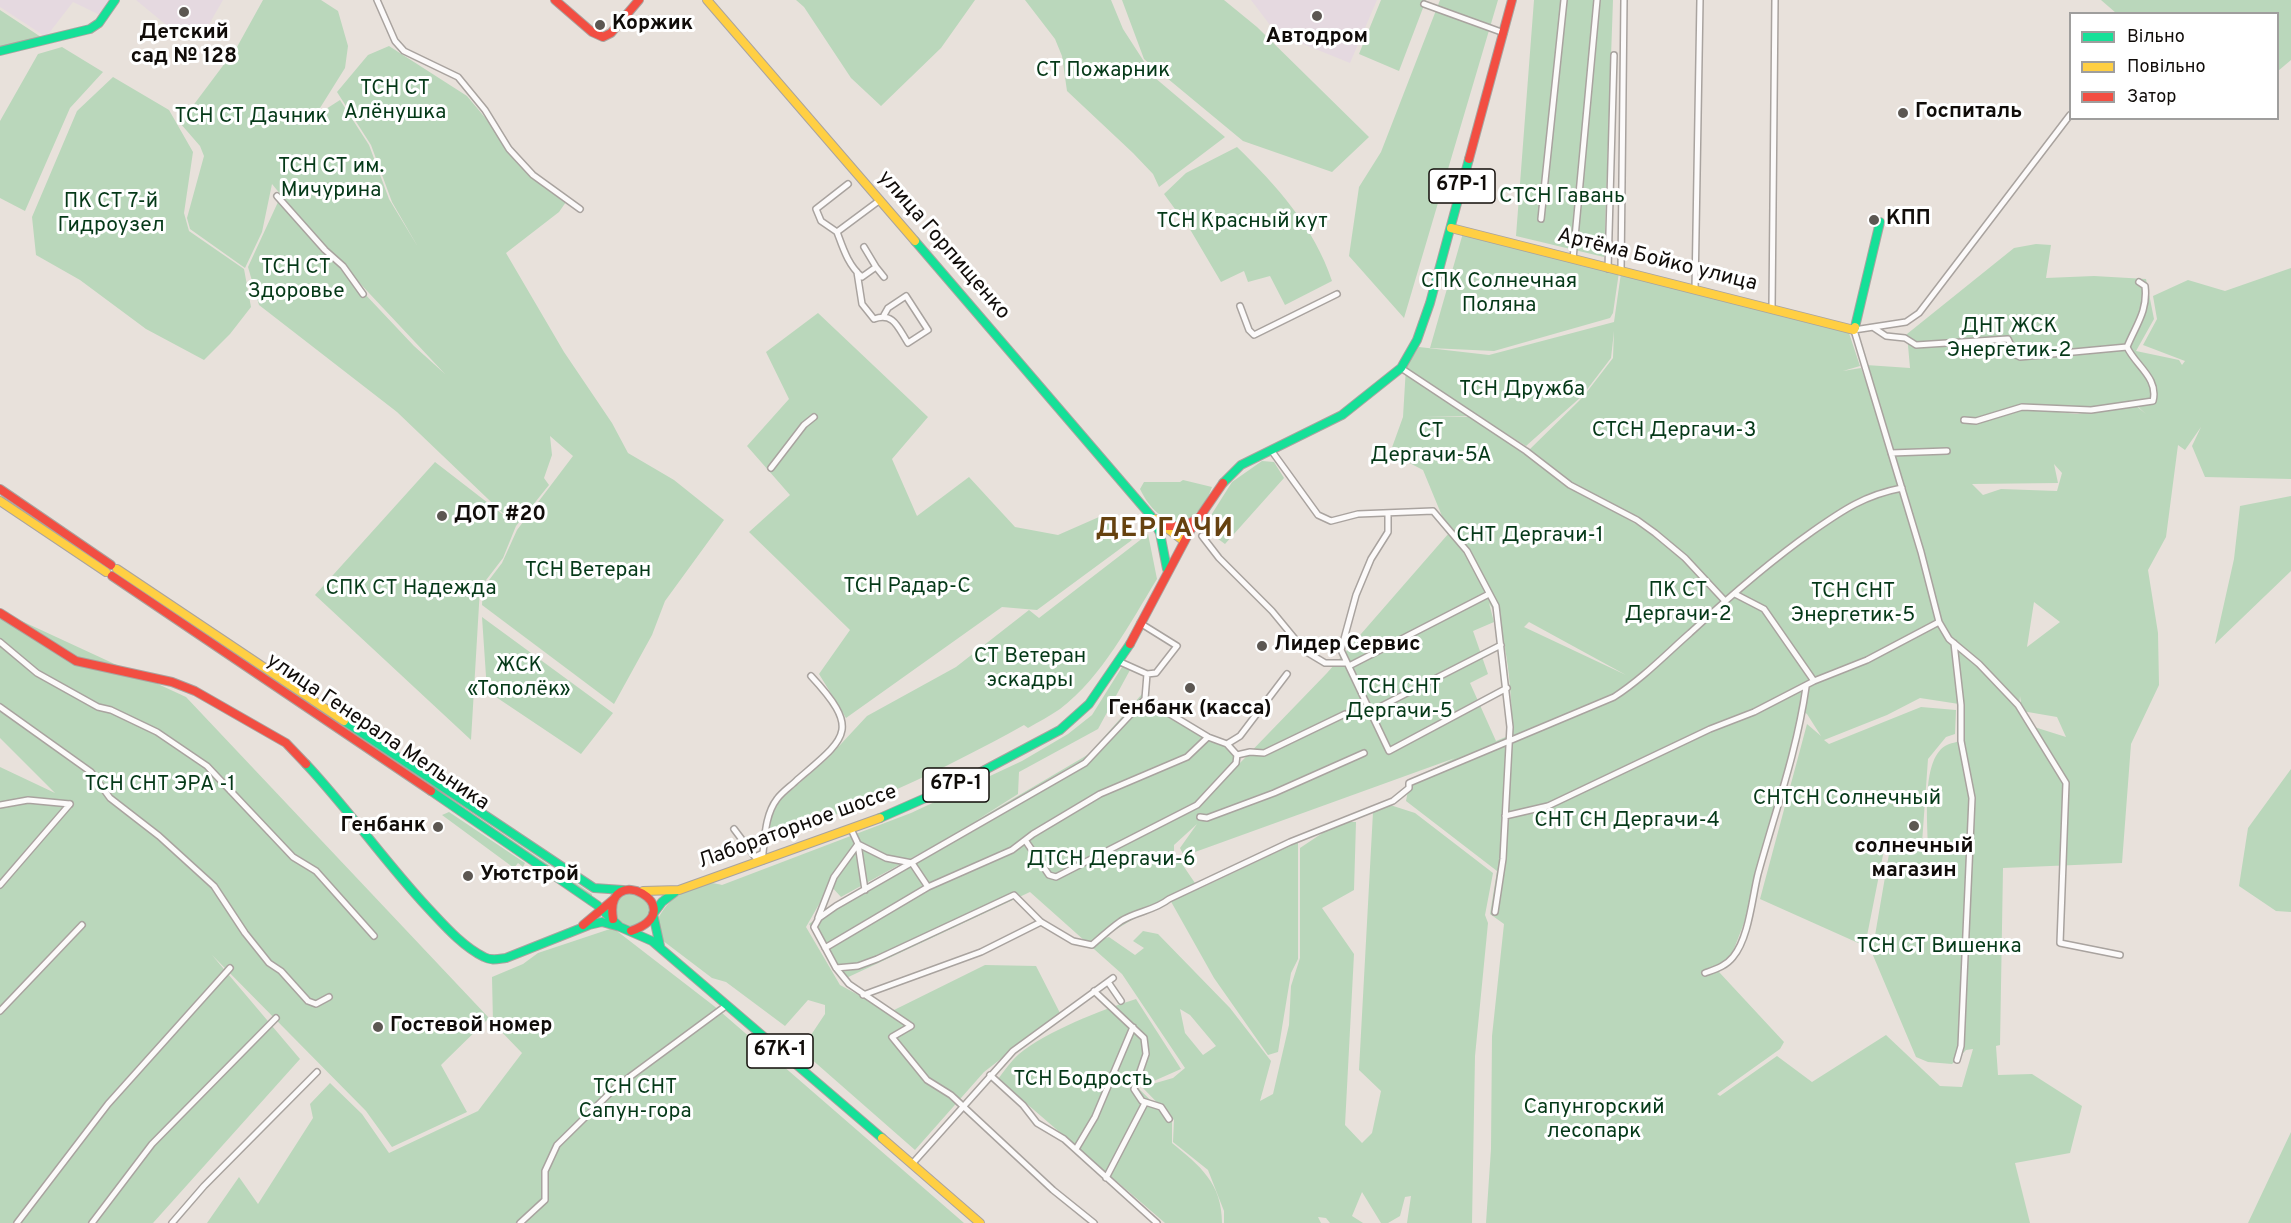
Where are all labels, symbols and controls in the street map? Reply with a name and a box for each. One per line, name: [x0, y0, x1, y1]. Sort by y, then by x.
marker: Детский сад № 128: [177, 5, 191, 19]
marker: Автодром: [1310, 9, 1324, 23]
place label: Коржик: [612, 12, 693, 38]
legend: [2069, 12, 2279, 120]
marker: Коржик: [593, 18, 607, 32]
place label: Детский сад № 128: [131, 21, 237, 71]
place label: Автодром: [1266, 25, 1368, 51]
text: Вільно: [2127, 26, 2185, 49]
text: Повільно: [2127, 56, 2206, 79]
park label: СТ Пожарник: [1036, 59, 1170, 85]
park label: ТСН СТ Алёнушка: [344, 77, 446, 127]
text: Затор: [2127, 86, 2176, 109]
place label: Госпиталь: [1915, 100, 2022, 126]
park label: ТСН СТ Дачник: [174, 105, 328, 131]
marker: Госпиталь: [1896, 106, 1910, 120]
park label: ТСН СТ им. Мичурина: [278, 155, 384, 205]
street label: улица Горпищенко: [871, 166, 1015, 326]
road number: 67Р-1: [1429, 169, 1495, 203]
park label: СТСН Гавань: [1499, 185, 1625, 211]
park label: ПК СТ 7-й Гидроузел: [57, 190, 165, 240]
place label: КПП: [1886, 207, 1931, 233]
park label: ТСН Красный кут: [1156, 210, 1328, 236]
marker: КПП: [1867, 213, 1881, 227]
street label: Артёма Бойко улица: [1555, 224, 1759, 298]
park label: ТСН СТ Здоровье: [248, 256, 344, 306]
park label: СПК Солнечная Поляна: [1421, 270, 1577, 320]
park label: ДНТ ЖСК Энергетик-2: [1947, 315, 2071, 365]
park label: ТСН Дружба: [1459, 378, 1585, 404]
park label: СТСН Дергачи-3: [1592, 419, 1756, 445]
park label: СТ Дергачи-5А: [1370, 420, 1492, 470]
place label: ДОТ #20: [454, 503, 546, 529]
marker: ДОТ #20: [435, 509, 449, 523]
district label: ДЕРГАЧИ: [1096, 515, 1234, 547]
park label: СНТ Дергачи-1: [1456, 524, 1604, 550]
park label: ТСН Ветеран: [525, 559, 651, 585]
park label: ТСН Радар-С: [843, 575, 971, 601]
park label: СПК СТ Надежда: [326, 577, 496, 603]
park label: ПК СТ Дергачи-2: [1624, 579, 1732, 629]
park label: ТСН СНТ Энергетик-5: [1791, 580, 1915, 630]
place label: Лидер Сервис: [1274, 633, 1421, 659]
marker: Лидер Сервис: [1255, 639, 1269, 653]
park label: СТ Ветеран эскадры: [974, 645, 1086, 695]
street label: улица Генерала Мельника: [261, 649, 493, 817]
park label: ЖСК «Тополёк»: [467, 654, 571, 704]
park label: ТСН СНТ Дергачи-5: [1345, 676, 1453, 726]
marker: Генбанк (касса): [1183, 681, 1197, 695]
place label: Генбанк (касса): [1108, 697, 1272, 723]
road number: 67Р-1: [923, 768, 989, 802]
park label: ТСН СНТ ЭРА -1: [85, 773, 235, 799]
street label: Лабораторное шоссе: [695, 780, 901, 876]
park label: СНТСН Солнечный: [1753, 787, 1941, 813]
park label: СНТ СН Дергачи-4: [1534, 809, 1720, 835]
place label: Генбанк: [341, 814, 426, 840]
marker: солнечный магазин: [1907, 819, 1921, 833]
marker: Генбанк: [431, 820, 445, 834]
place label: солнечный магазин: [1854, 835, 1974, 885]
park label: ДТСН Дергачи-6: [1026, 848, 1196, 874]
place label: Уютстрой: [480, 863, 579, 889]
marker: Уютстрой: [461, 869, 475, 883]
park label: ТСН СТ Вишенка: [1856, 935, 2022, 961]
place label: Гостевой номер: [390, 1014, 552, 1040]
marker: Гостевой номер: [371, 1020, 385, 1034]
road number: 67К-1: [747, 1034, 813, 1068]
park label: ТСН Бодрость: [1013, 1068, 1153, 1094]
park label: ТСН СНТ Сапун-гора: [579, 1076, 691, 1126]
park label: Сапунгорский лесопарк: [1523, 1096, 1665, 1146]

